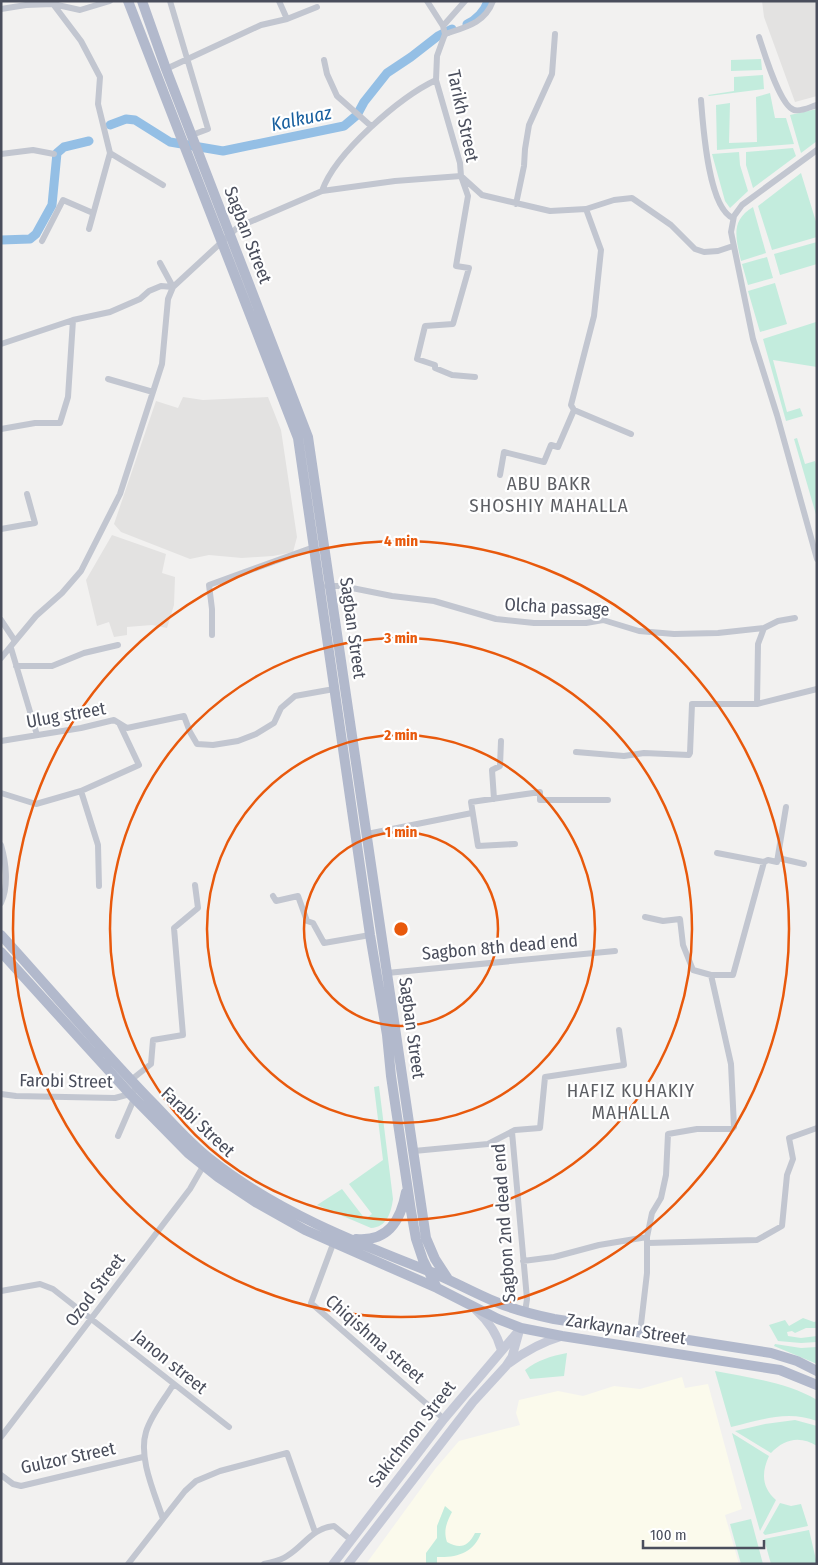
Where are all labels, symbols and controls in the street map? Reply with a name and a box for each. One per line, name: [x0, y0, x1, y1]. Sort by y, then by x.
street label: Tarikh Street: [443, 68, 483, 164]
water label: Kalkuaz: [269, 101, 334, 136]
street label: Sagban Street: [219, 183, 277, 287]
district label: ABU BAKR SHOSHIY MAHALLA: [469, 472, 629, 517]
text: 4 min: [384, 532, 418, 550]
street label: Sagban Street: [335, 576, 371, 680]
street label: Olcha passage: [504, 593, 610, 621]
text: 3 min: [383, 629, 418, 647]
street label: Ulug street: [24, 697, 108, 733]
text: 2 min: [383, 726, 418, 744]
text: 1 min: [385, 823, 417, 841]
centre of rings: [392, 920, 410, 938]
street label: Sagbon 8th dead end: [421, 929, 579, 965]
street label: Sagban Street: [394, 976, 430, 1080]
street label: Farobi Street: [19, 1069, 113, 1093]
district label: HAFIZ KUHAKIY MAHALLA: [567, 1079, 695, 1124]
street label: Farabi Street: [157, 1082, 240, 1162]
street label: Sagbon 2nd dead end: [487, 1143, 521, 1303]
street label: Ozod Street: [60, 1249, 130, 1331]
street label: Chiqishma street: [321, 1290, 429, 1388]
street label: Zarkaynar Street: [564, 1309, 688, 1349]
street label: Janon street: [128, 1325, 212, 1399]
street label: Sakichmon Street: [364, 1376, 460, 1492]
street label: Gulzor Street: [19, 1437, 117, 1479]
scale bar: [643, 1518, 764, 1550]
text: 100 m: [650, 1526, 687, 1544]

